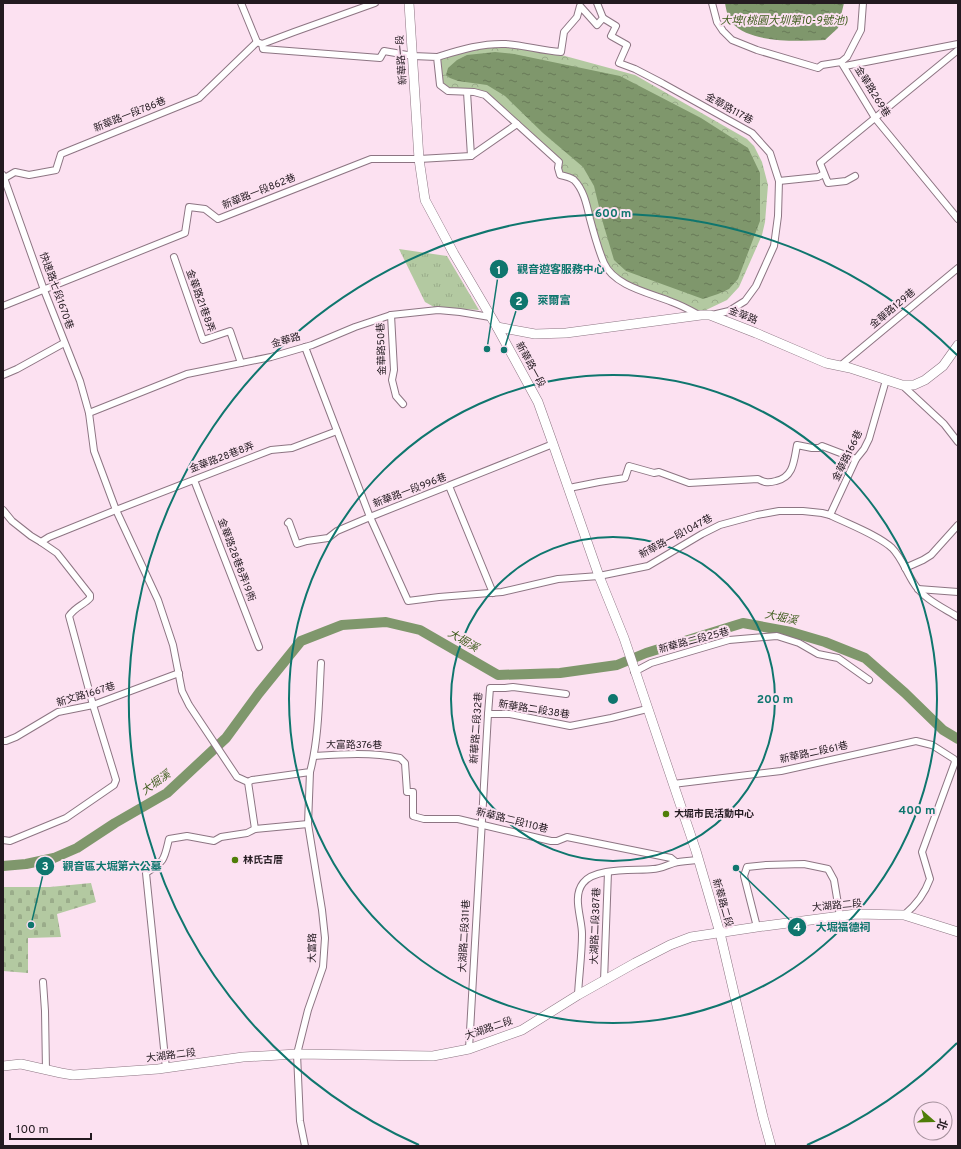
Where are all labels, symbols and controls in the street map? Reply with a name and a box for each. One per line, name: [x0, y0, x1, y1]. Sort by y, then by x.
water label: 大埤(桃園大圳第10-9號池): [720, 14, 848, 28]
street label: 新華路一段: [394, 35, 410, 85]
street label: 金華路269巷: [851, 64, 893, 120]
street label: 金華路117巷: [703, 91, 755, 127]
street label: 新華路一段786巷: [92, 95, 168, 135]
street label: 新華路一段862巷: [220, 171, 298, 213]
text: 600 m: [595, 206, 631, 222]
street label: 快速路七段1670巷: [36, 251, 76, 331]
callout: 觀音遊客服務中心: [489, 258, 613, 281]
text: 1: [497, 263, 501, 279]
text: 觀音遊客服務中心: [517, 263, 605, 277]
street label: 金華路21巷8弄: [183, 268, 217, 334]
street label: 金華路129巷: [867, 286, 919, 332]
callout: 萊爾富: [509, 289, 578, 312]
text: 2: [515, 294, 523, 310]
text: 萊爾富: [538, 294, 571, 308]
street label: 金華路: [727, 305, 759, 327]
street label: 金華路50巷: [375, 322, 389, 376]
street label: 金華路: [270, 331, 302, 351]
street label: 新華路一段: [512, 340, 548, 390]
street label: 金華路166巷: [830, 428, 866, 484]
street label: 金華路28巷8弄: [188, 440, 256, 476]
street label: 新華路一段996巷: [371, 471, 449, 511]
street label: 新華路一段1047巷: [637, 512, 715, 562]
street label: 金華路28巷8弄19衖: [214, 517, 258, 603]
water label: 大堀溪: [763, 608, 801, 629]
street label: 新華路二段25巷: [657, 625, 731, 657]
water label: 大堀溪: [445, 627, 483, 656]
street label: 新文路1667巷: [55, 680, 117, 710]
street label: 新華路二段32巷: [468, 692, 486, 764]
centre of rings: [606, 692, 620, 706]
text: 200 m: [757, 692, 793, 708]
street label: 新華路二段38巷: [497, 698, 571, 722]
street label: 大富路376巷: [326, 739, 382, 752]
street label: 新華路二段61巷: [779, 739, 849, 767]
water label: 大堀溪: [139, 766, 175, 798]
text: 400 m: [898, 803, 936, 819]
street label: 新華路二段110巷: [475, 806, 549, 836]
place label: 大堀市民活動中心: [674, 808, 754, 821]
marker: 大堀市民活動中心: [661, 809, 671, 819]
callout: 觀音區大堀第六公墓: [35, 854, 170, 877]
place label: 林氏古厝: [243, 854, 283, 867]
marker: 林氏古厝: [230, 855, 240, 865]
text: 3: [41, 859, 49, 875]
text: 觀音區大堀第六公墓: [63, 860, 162, 874]
street label: 新華路二段: [709, 877, 735, 929]
street label: 大湖路二段387巷: [588, 887, 604, 965]
street label: 大湖路二段: [812, 897, 862, 915]
street label: 大湖路二段311巷: [457, 899, 473, 973]
callout: 大堀福德祠: [787, 915, 878, 938]
text: 4: [793, 920, 801, 936]
text: 大堀福德祠: [816, 921, 871, 935]
street label: 大富路: [306, 933, 320, 963]
street label: 大湖路二段: [463, 1015, 515, 1043]
street label: 大湖路二段: [145, 1047, 197, 1065]
north arrow: [913, 1101, 953, 1141]
scale bar: [10, 1115, 91, 1141]
text: 北: [933, 1117, 950, 1132]
text: 100 m: [16, 1122, 49, 1138]

